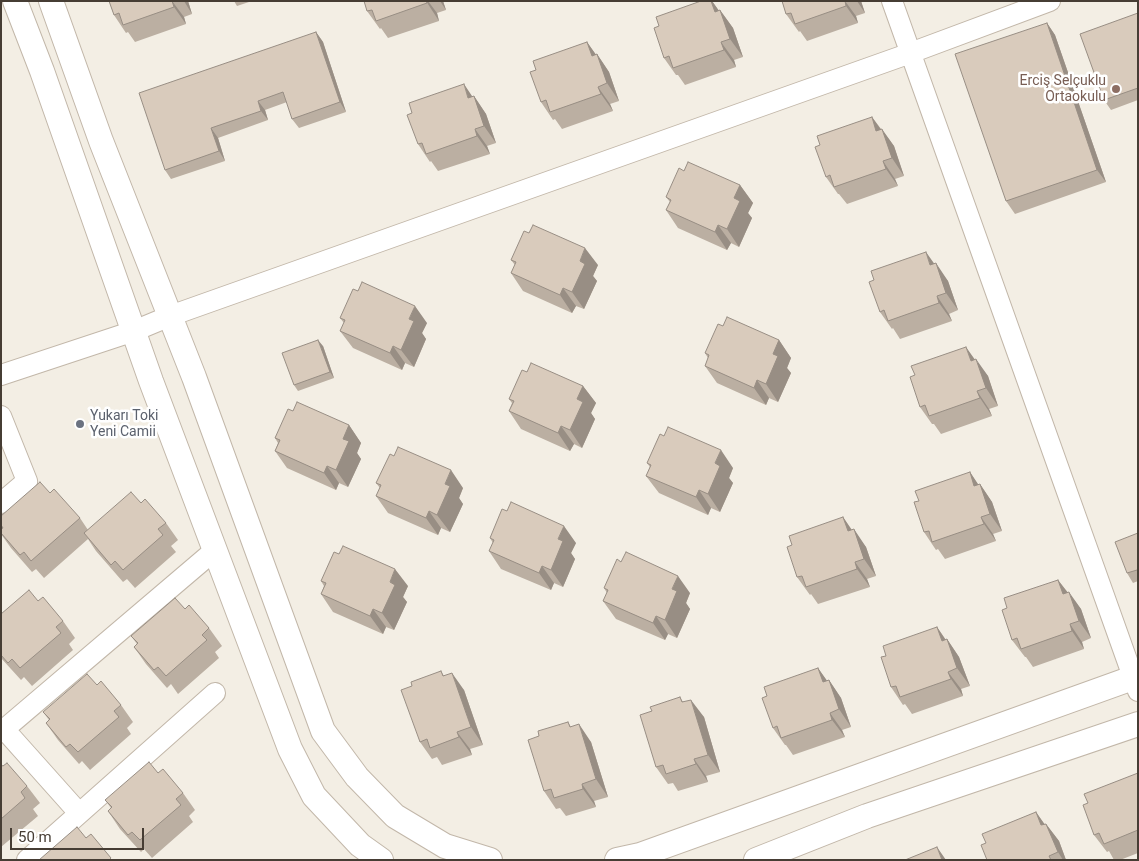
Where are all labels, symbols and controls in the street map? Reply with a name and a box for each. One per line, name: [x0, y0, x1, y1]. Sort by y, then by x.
place label: Erciş Selçuklu Ortaokulu: [1020, 73, 1106, 105]
marker: Erciş Selçuklu Ortaokulu: [1110, 83, 1122, 95]
place label: Yukarı Toki Yeni Camii: [90, 408, 158, 441]
marker: Yukarı Toki Yeni Camii: [74, 418, 86, 430]
scale bar: [12, 818, 146, 850]
text: 50 m: [18, 828, 52, 846]

